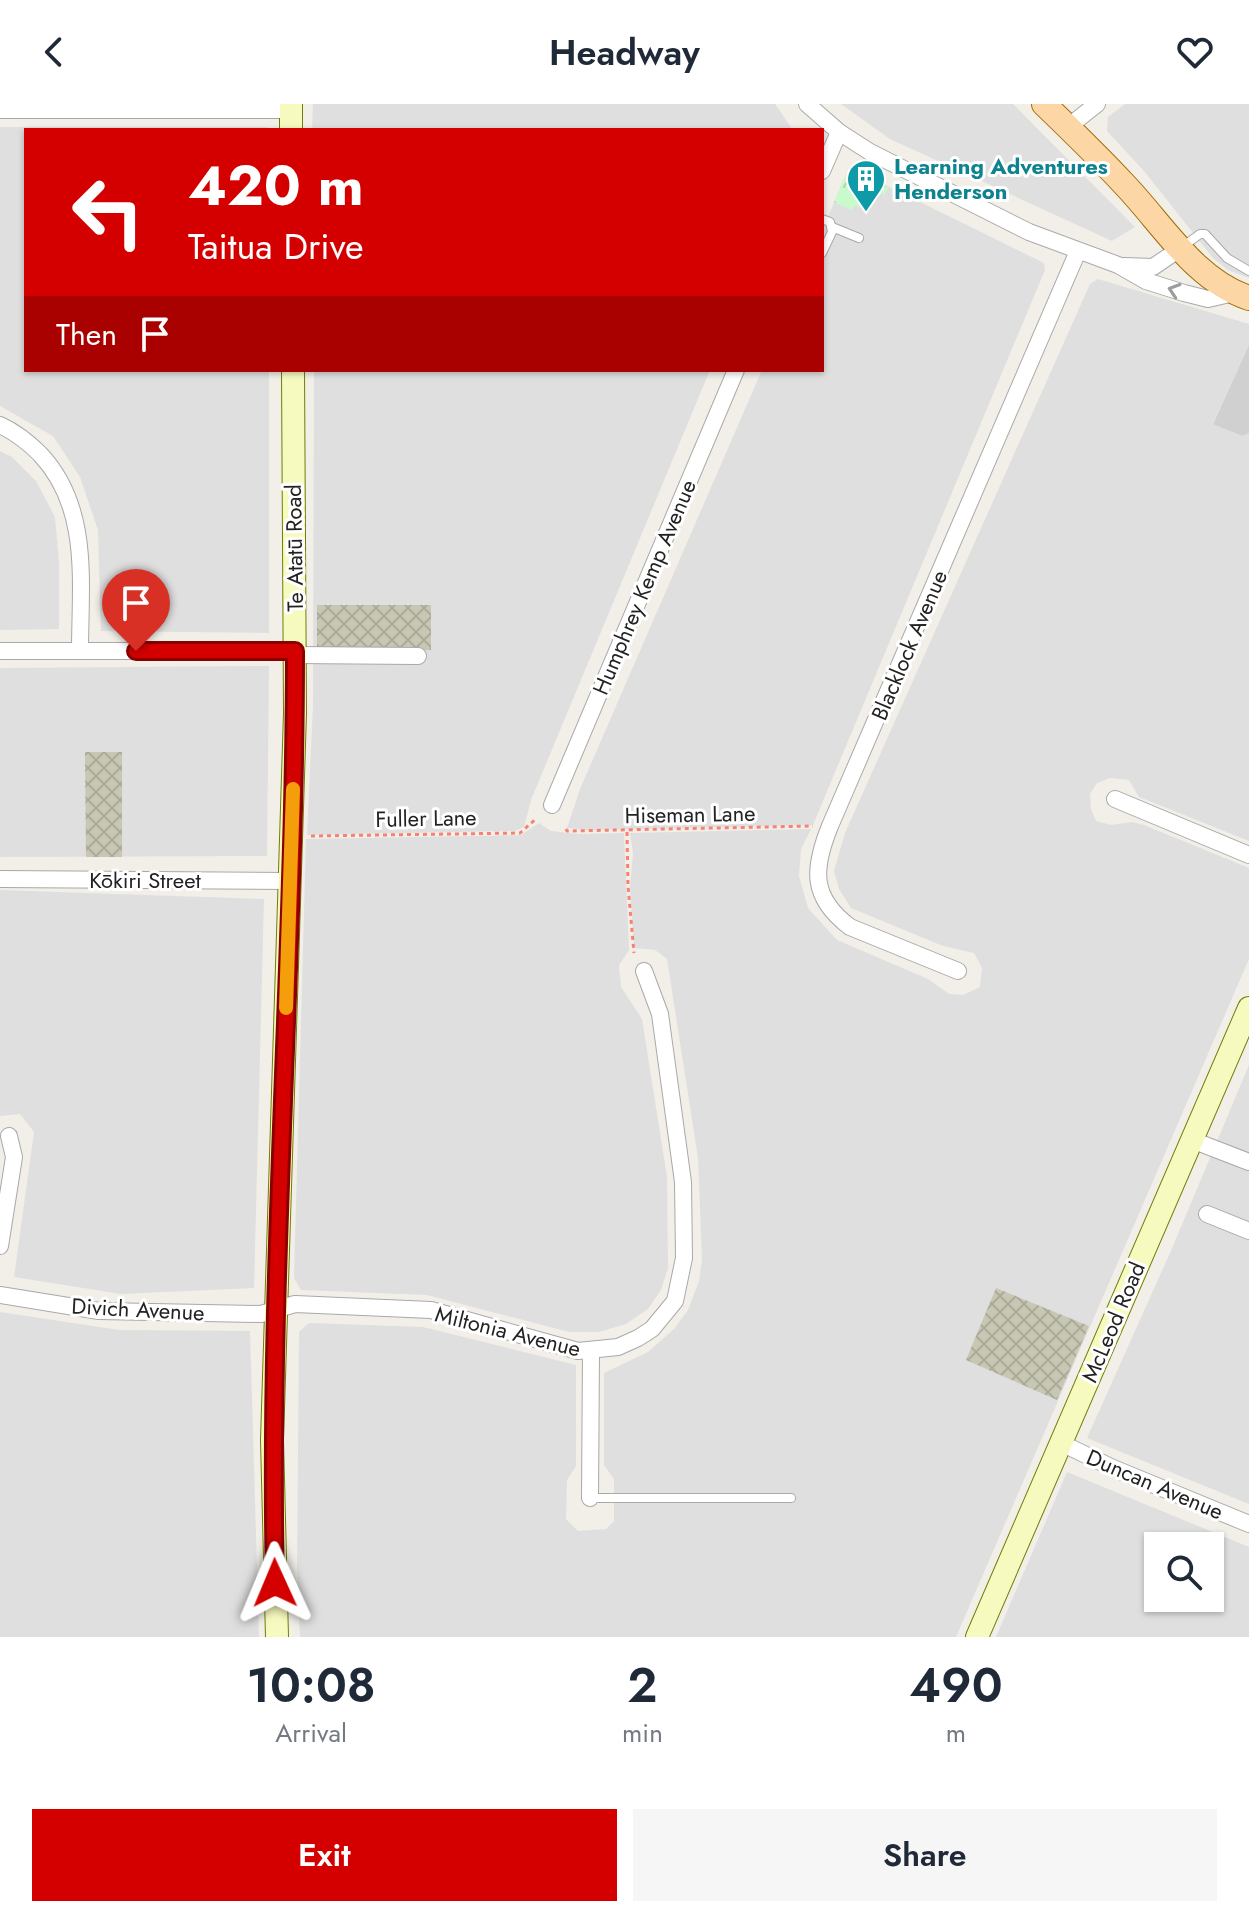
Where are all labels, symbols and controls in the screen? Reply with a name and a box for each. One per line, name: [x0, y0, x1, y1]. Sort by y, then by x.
text: Headway: [549, 26, 700, 78]
icon: back: [32, 30, 76, 74]
icon: heart: [1173, 30, 1217, 74]
text: 420 m: [188, 145, 364, 226]
place label: Learning Adventures Henderson: [894, 150, 1108, 207]
building icon: Learning Adventures Henderson: [845, 158, 887, 213]
icon: left: [56, 160, 160, 264]
text: Taitua Drive: [188, 220, 364, 272]
one-way arrow: [1168, 283, 1182, 299]
icon: arrive: [133, 312, 177, 356]
text: Then: [56, 313, 117, 356]
street label: Humphrey Kemp Avenue: [584, 474, 704, 700]
street label: Te Atatū Road: [277, 484, 311, 612]
street label: Blacklock Avenue: [863, 565, 955, 725]
pin: [102, 569, 170, 651]
icon: arrive: [114, 581, 158, 625]
street label: Hiseman Lane: [624, 797, 756, 831]
street label: Fuller Lane: [375, 801, 477, 835]
street label: Kōkiri Street: [89, 864, 201, 896]
street label: McLeod Road: [1073, 1257, 1153, 1387]
street label: Divich Avenue: [71, 1290, 205, 1328]
street label: Miltonia Avenue: [432, 1297, 584, 1365]
street label: Duncan Avenue: [1082, 1441, 1228, 1527]
map controls: [1144, 1532, 1224, 1612]
button: search: [1144, 1532, 1224, 1612]
position arrow: [233, 1541, 317, 1625]
text: 10:08: [246, 1651, 376, 1720]
text: 2: [627, 1651, 658, 1720]
text: 490: [909, 1651, 1003, 1720]
text: Arrival: [275, 1714, 347, 1752]
text: min: [622, 1714, 663, 1752]
text: m: [946, 1714, 966, 1752]
button: Exit: [32, 1809, 617, 1901]
button: Share: [633, 1809, 1217, 1901]

